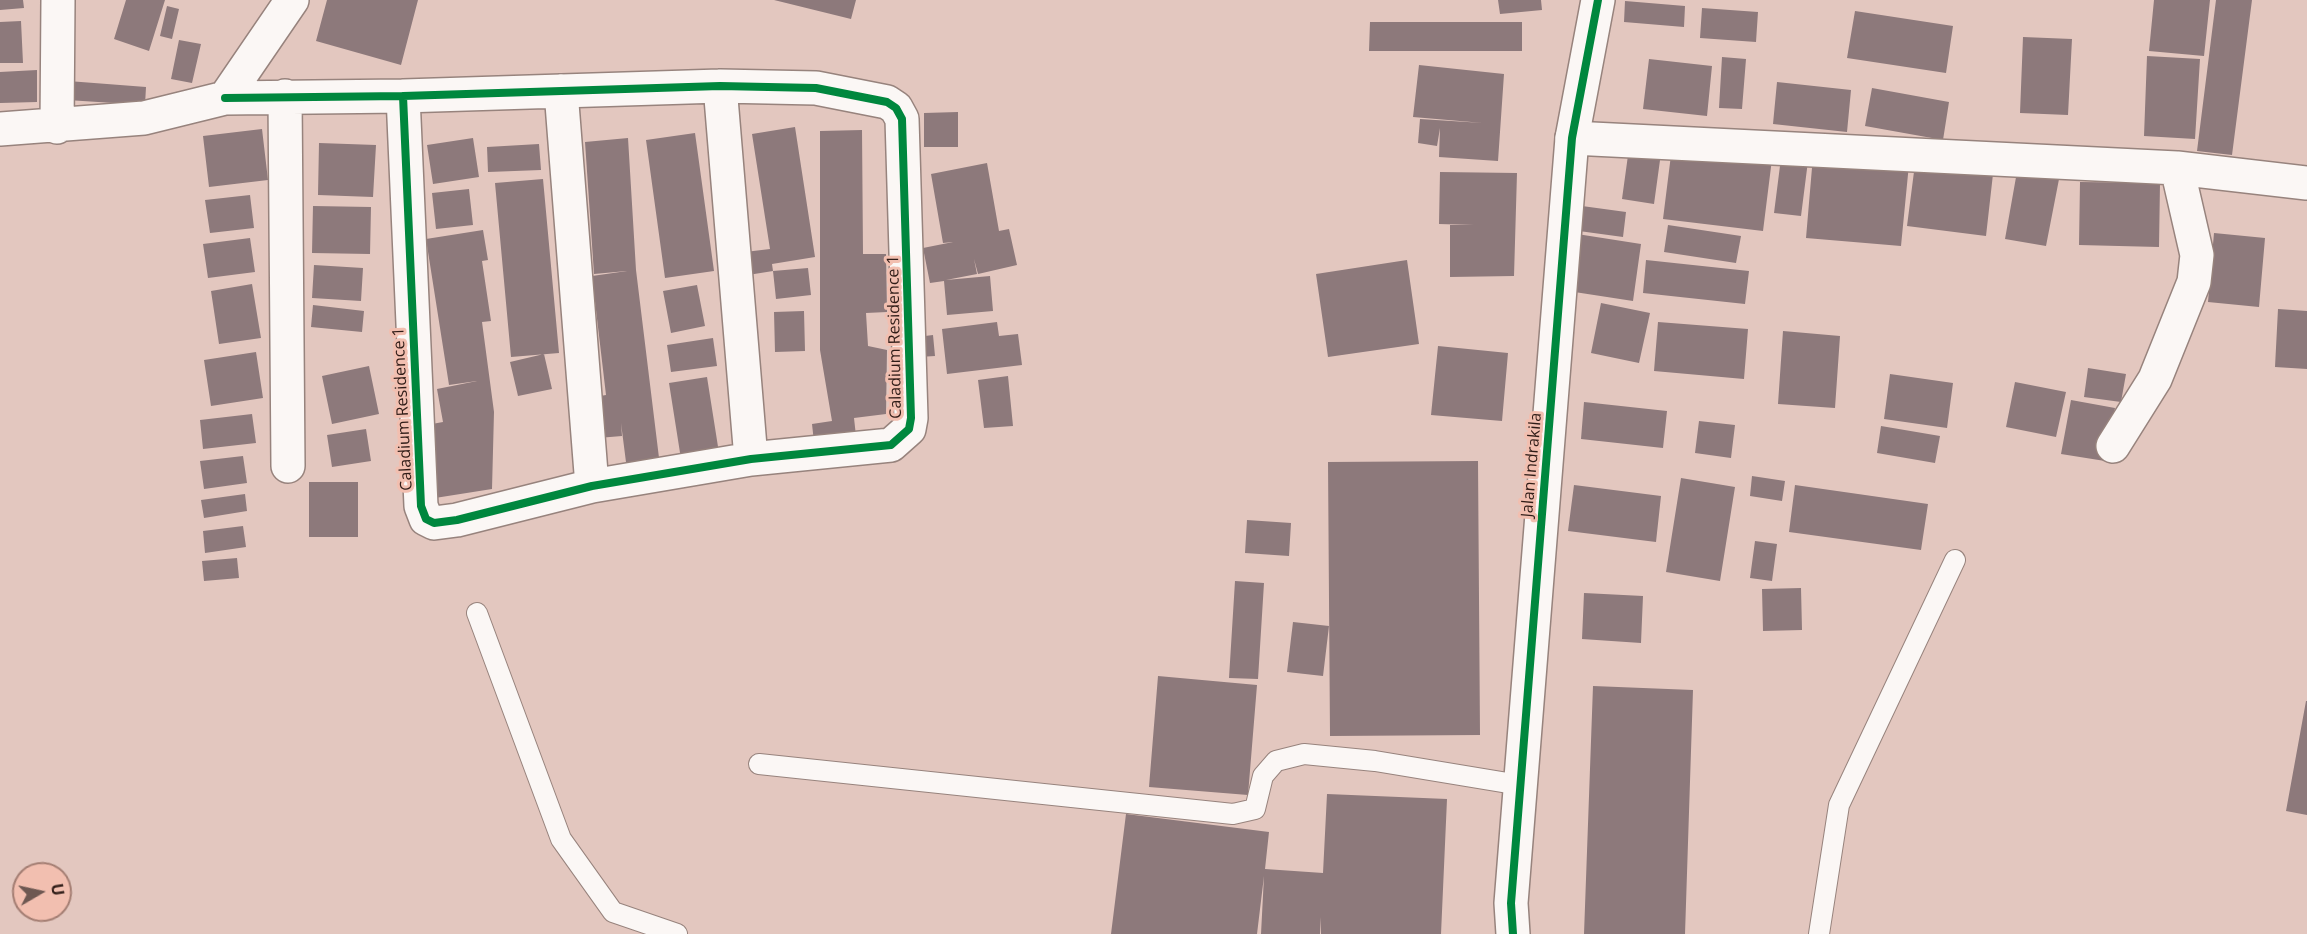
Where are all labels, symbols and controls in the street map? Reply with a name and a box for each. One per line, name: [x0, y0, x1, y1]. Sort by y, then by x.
street label: Caladium Residence 1: [884, 255, 906, 419]
street label: Caladium Residence 1: [389, 327, 417, 491]
street label: Jalan Indrakila: [1518, 412, 1546, 518]
north arrow: [12, 862, 72, 922]
text: U: [46, 882, 70, 897]

